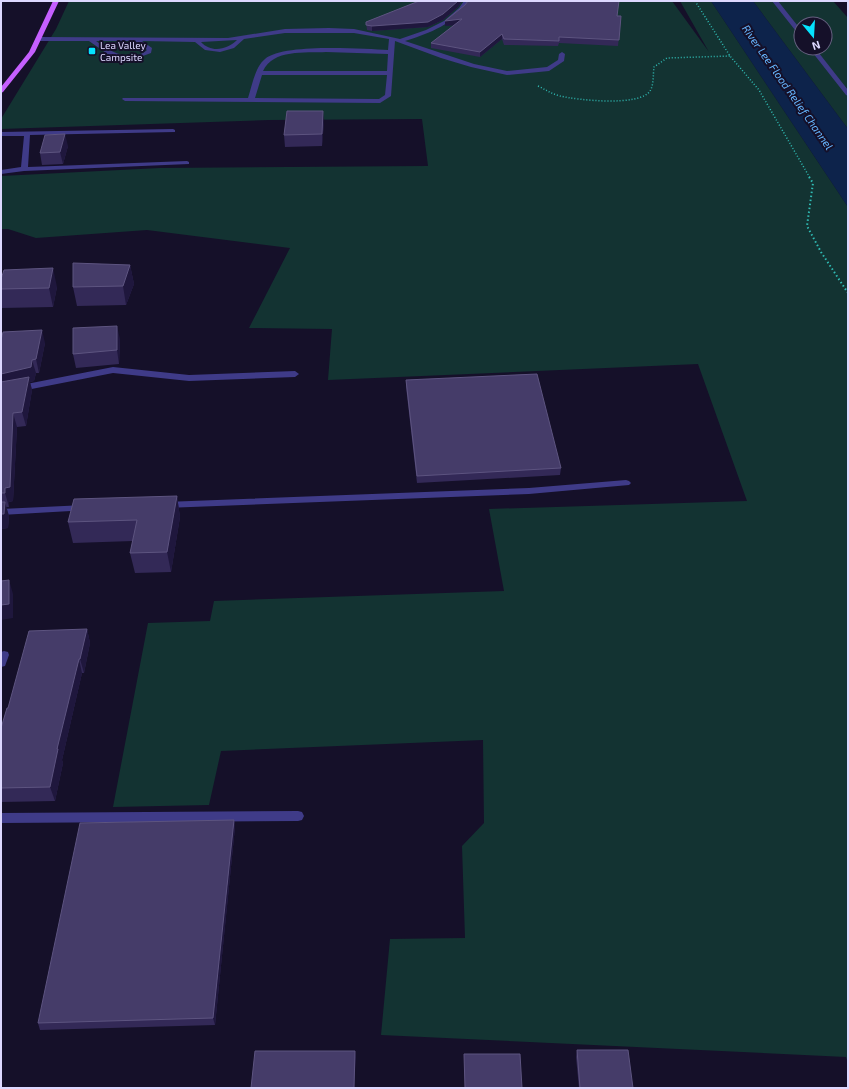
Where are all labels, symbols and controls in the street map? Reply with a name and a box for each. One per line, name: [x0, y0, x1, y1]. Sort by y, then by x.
north arrow: [793, 16, 833, 56]
water label: River Lee Flood Relief Channel: [740, 22, 836, 152]
place label: Lea Valley Campsite: [100, 39, 147, 63]
text: N: [810, 39, 822, 53]
marker: Lea Valley Campsite: [87, 46, 97, 56]

